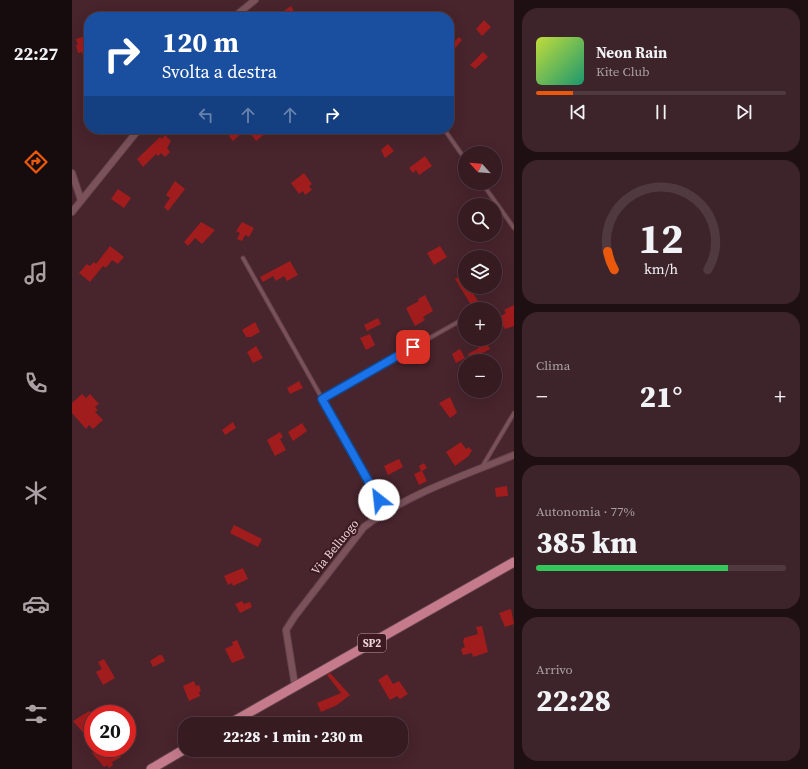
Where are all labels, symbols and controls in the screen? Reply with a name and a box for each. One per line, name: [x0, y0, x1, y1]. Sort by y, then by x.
text: 120 m: [162, 23, 239, 61]
icon: right: [96, 28, 148, 80]
text: 22:27: [14, 41, 58, 66]
text: Neon Rain: [596, 42, 667, 63]
text: Svolta a destra: [162, 59, 277, 84]
text: Kite Club: [596, 63, 649, 80]
icon: previous: [567, 101, 589, 123]
icon: pause: [650, 101, 672, 123]
icon: next: [733, 101, 755, 123]
icon: left: [195, 104, 217, 126]
icon: ahead: [237, 104, 259, 126]
icon: ahead: [279, 104, 301, 126]
icon: right: [321, 104, 343, 126]
north arrow: [458, 146, 502, 190]
map controls: [458, 146, 502, 398]
icon: directions: [22, 148, 50, 176]
button: search: [458, 198, 502, 242]
text: 12: [638, 210, 684, 267]
button: layers: [458, 250, 502, 294]
icon: music: [22, 259, 50, 287]
text: km/h: [644, 259, 678, 279]
button: +: [458, 302, 502, 346]
pin: [396, 330, 430, 364]
icon: arrive: [402, 336, 424, 358]
button: −: [458, 354, 502, 398]
text: Clima: [536, 357, 570, 374]
icon: phone: [22, 369, 50, 397]
text: 21°: [640, 376, 682, 417]
text: −: [536, 381, 548, 411]
text: +: [774, 381, 786, 411]
icon: climate: [22, 479, 50, 507]
position arrow: [358, 479, 400, 521]
text: Autonomia · 77%: [536, 503, 635, 520]
street label: Via Belluogo: [308, 516, 363, 578]
text: 385 km: [536, 522, 637, 563]
icon: car: [22, 590, 50, 618]
road number: SP2: [358, 634, 386, 652]
text: Arrivo: [536, 661, 573, 678]
text: 22:28: [536, 680, 611, 721]
icon: filters: [22, 700, 50, 728]
speed limit sign: 20: [84, 705, 136, 757]
text: 22:28 · 1 min · 230 m: [223, 726, 363, 747]

